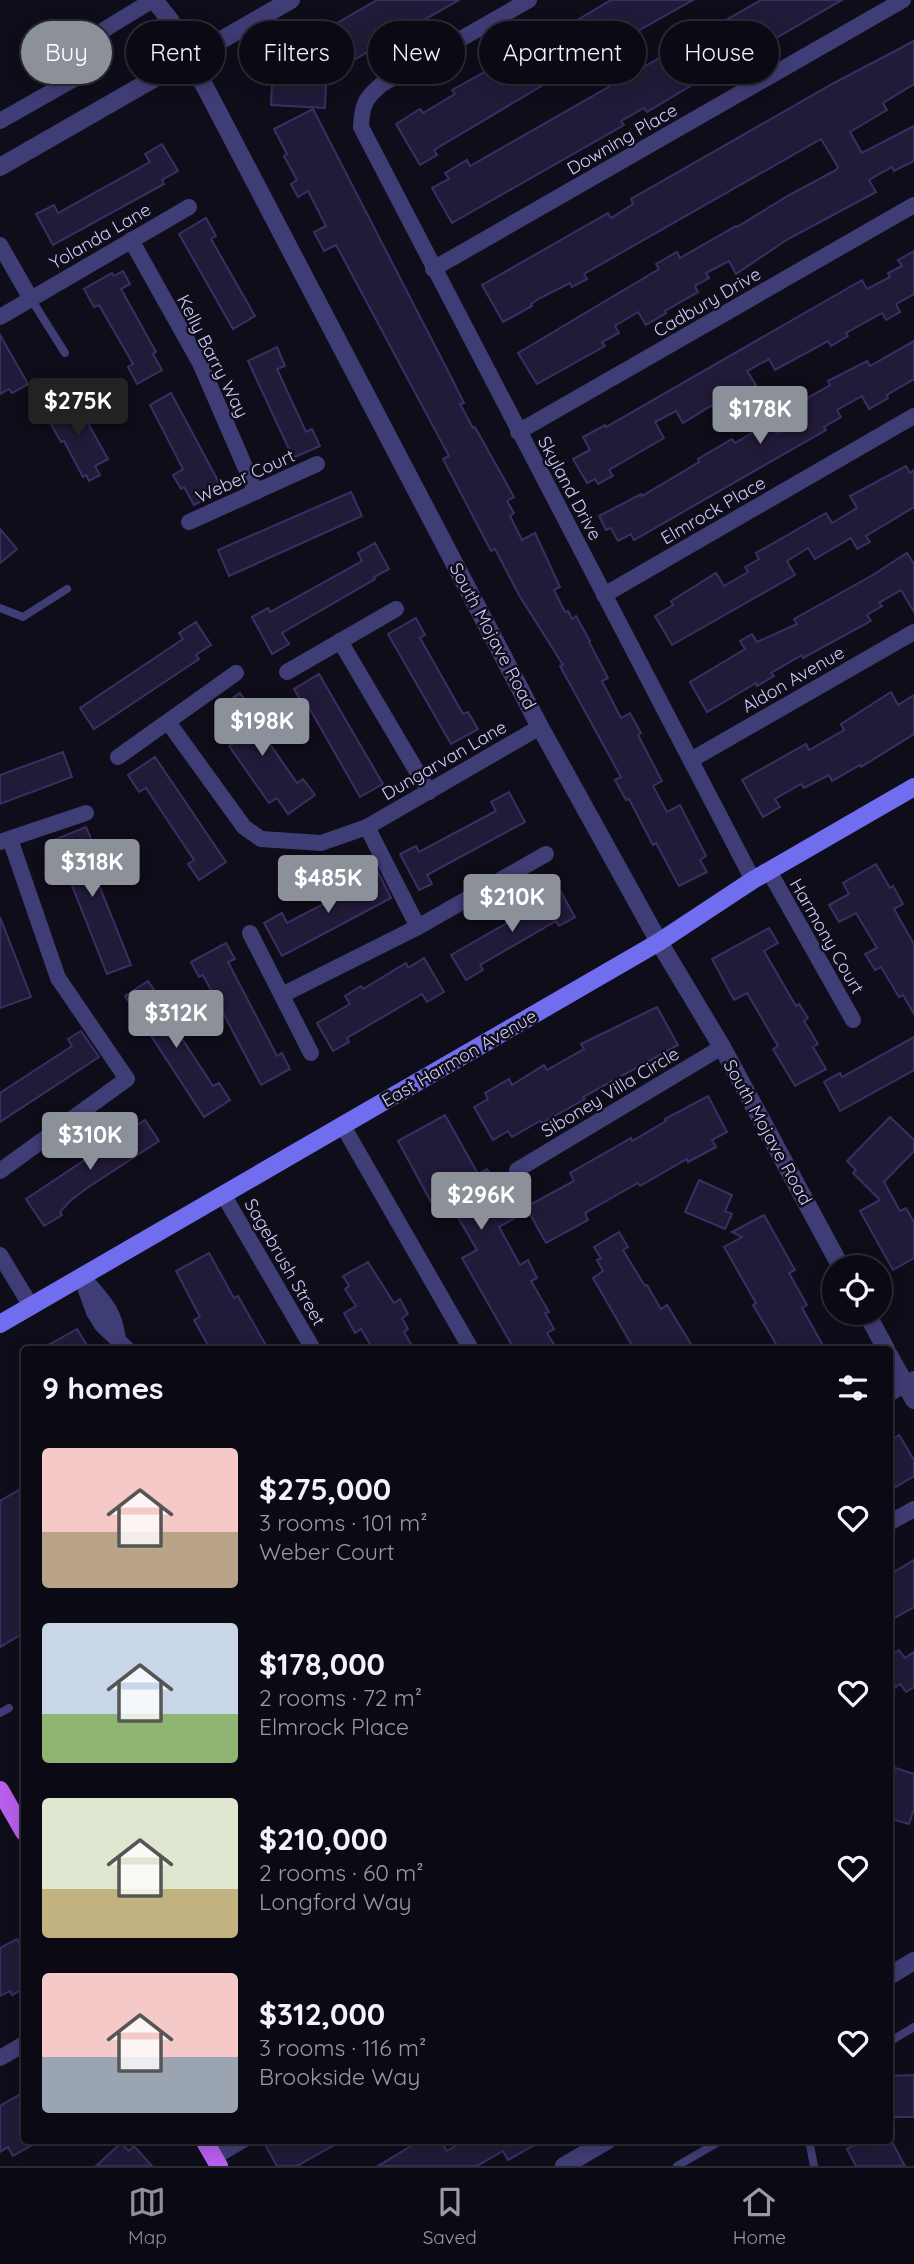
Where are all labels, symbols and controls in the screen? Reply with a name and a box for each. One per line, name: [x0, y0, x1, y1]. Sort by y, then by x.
chip: Buy: [21, 21, 112, 84]
chip: Rent: [126, 21, 225, 84]
chip: Filters: [239, 21, 354, 84]
chip: New: [368, 21, 465, 84]
chip: Apartment: [479, 21, 646, 84]
chip: House: [660, 21, 779, 84]
street label: Downing Place: [563, 98, 681, 180]
street label: Yolanda Lane: [45, 198, 155, 274]
street label: Cadbury Drive: [649, 262, 765, 342]
street label: Kelly Barry Way: [172, 291, 254, 421]
pin: $275K: [29, 378, 127, 438]
text: $275K: [44, 386, 112, 415]
pin: $178K: [711, 386, 809, 446]
text: $178K: [729, 394, 791, 423]
street label: Skyland Drive: [533, 432, 607, 544]
street label: Weber Court: [192, 444, 298, 508]
street label: Elmrock Place: [656, 471, 770, 549]
street label: South Mojave Road: [445, 559, 541, 713]
street label: Aldon Avenue: [738, 640, 848, 718]
pin: $198K: [213, 698, 311, 758]
text: $198K: [230, 706, 294, 735]
street label: Dungarvan Lane: [378, 715, 510, 805]
pin: $318K: [43, 839, 141, 899]
text: $318K: [61, 847, 123, 876]
pin: $485K: [279, 856, 377, 915]
text: $485K: [294, 863, 362, 892]
pin: $210K: [463, 874, 561, 934]
street label: Harmony Court: [785, 874, 869, 998]
text: $210K: [480, 882, 544, 911]
pin: $312K: [127, 990, 225, 1050]
text: $312K: [144, 998, 208, 1027]
street label: East Harmon Avenue: [377, 1004, 541, 1112]
street label: Siboney Villa Circle: [537, 1042, 683, 1142]
street label: South Mojave Road: [718, 1055, 818, 1209]
pin: $310K: [41, 1112, 139, 1172]
text: $310K: [58, 1120, 122, 1149]
pin: $296K: [432, 1172, 530, 1232]
text: $296K: [447, 1180, 515, 1209]
street label: Sagebrush Street: [239, 1194, 331, 1330]
map controls: [822, 1255, 892, 1325]
button: locate: [822, 1255, 892, 1325]
text: 9 homes: [42, 1369, 164, 1407]
icon: filters: [834, 1369, 872, 1407]
text: $275,000: [259, 1470, 391, 1508]
icon: home: [98, 1476, 182, 1560]
icon: heart: [834, 1499, 872, 1537]
text: 3 rooms · 101 m²: [259, 1508, 428, 1537]
text: Weber Court: [259, 1537, 395, 1566]
text: $178,000: [259, 1645, 385, 1683]
icon: home: [98, 1651, 182, 1735]
icon: heart: [834, 1674, 872, 1712]
text: 2 rooms · 72 m²: [259, 1683, 422, 1712]
text: Elmrock Place: [259, 1712, 409, 1741]
text: $210,000: [259, 1820, 388, 1858]
icon: home: [98, 1826, 182, 1910]
icon: heart: [834, 1849, 872, 1887]
text: 2 rooms · 60 m²: [259, 1858, 424, 1887]
text: Longford Way: [259, 1887, 412, 1916]
text: $312,000: [259, 1995, 385, 2033]
icon: home: [98, 2001, 182, 2085]
icon: heart: [834, 2024, 872, 2062]
text: 3 rooms · 116 m²: [259, 2033, 426, 2062]
text: Brookside Way: [259, 2062, 420, 2091]
tab: Map: [128, 2183, 167, 2249]
tab: Saved: [423, 2183, 477, 2249]
tab: Home: [733, 2183, 786, 2249]

